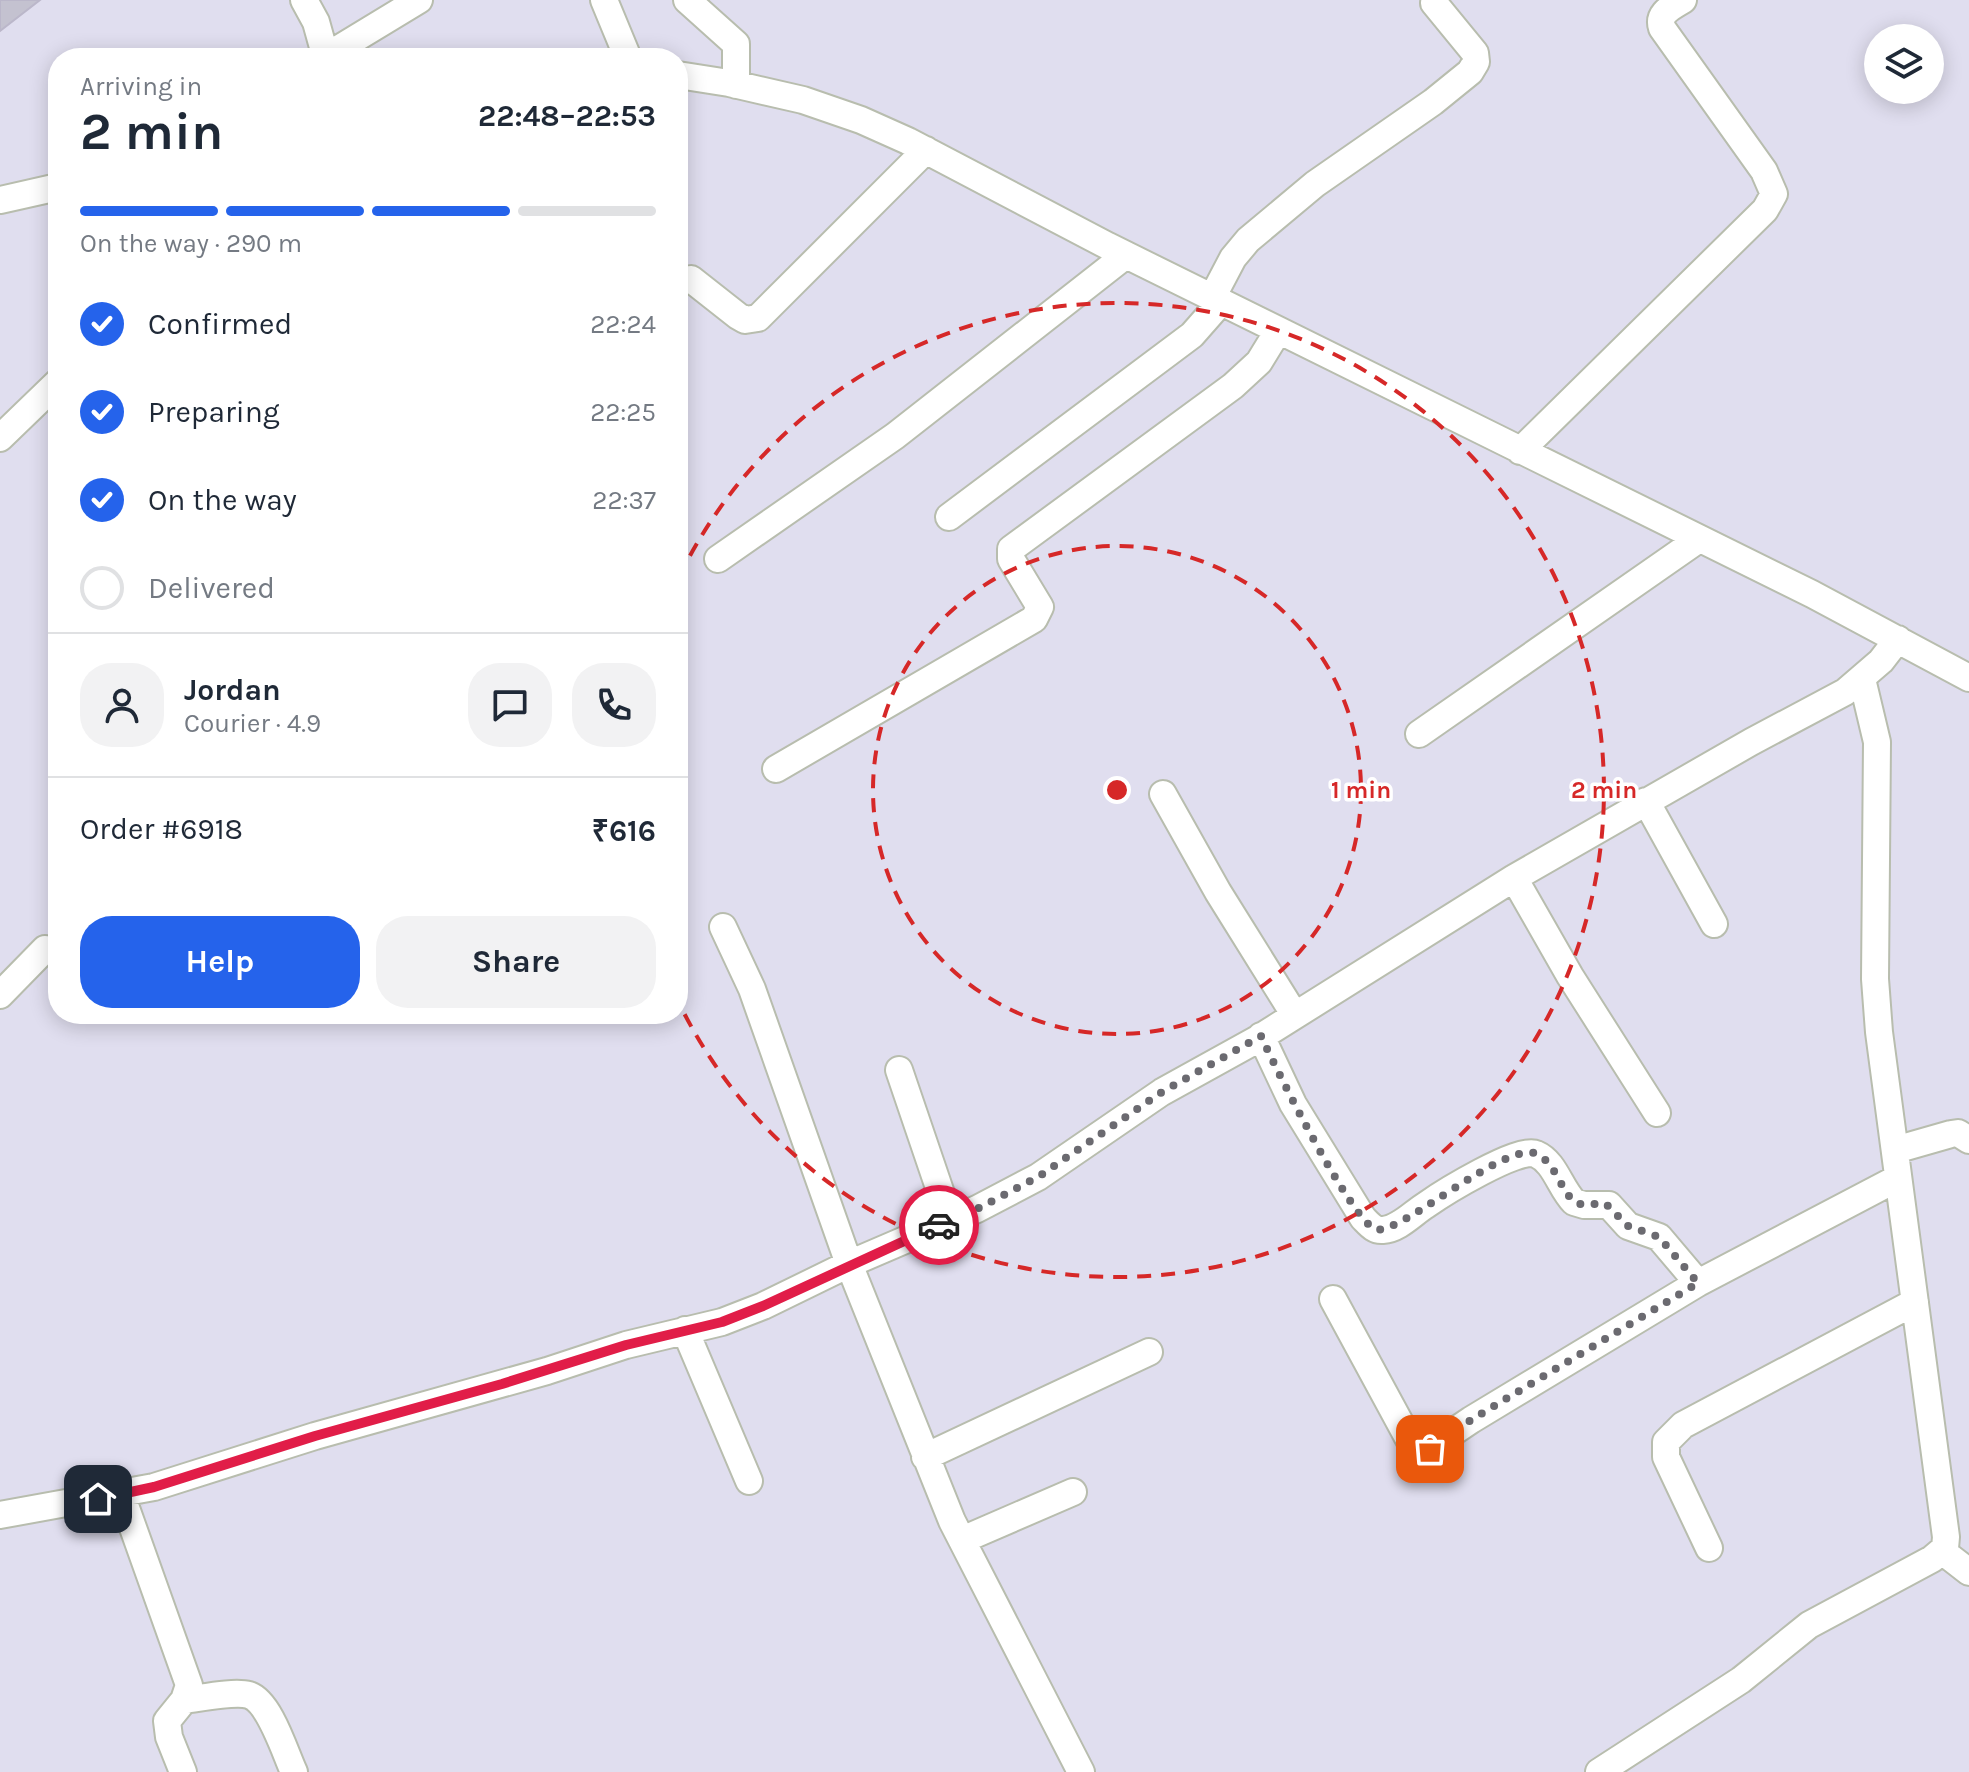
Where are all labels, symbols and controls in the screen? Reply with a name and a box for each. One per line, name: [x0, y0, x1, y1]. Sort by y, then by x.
map controls: [1864, 24, 1944, 104]
button: layers: [1864, 24, 1944, 104]
text: Arriving in: [80, 71, 202, 102]
text: 22:48–22:53: [478, 98, 656, 134]
text: 2 min: [80, 101, 223, 162]
text: On the way · 290 m: [80, 228, 302, 259]
icon: check: [80, 302, 124, 346]
text: Confirmed: [148, 306, 292, 342]
text: 22:24: [590, 309, 656, 340]
icon: check: [80, 390, 124, 434]
text: Preparing: [148, 394, 280, 430]
text: 22:25: [590, 397, 656, 428]
icon: check: [80, 478, 124, 522]
text: On the way: [148, 482, 297, 518]
text: 22:37: [592, 485, 656, 516]
text: Delivered: [148, 570, 275, 606]
button: person: [80, 663, 164, 747]
button: chat: [468, 663, 552, 747]
button: phone: [572, 663, 656, 747]
text: Jordan: [184, 672, 281, 708]
text: Courier · 4.9: [184, 708, 321, 739]
centre of rings: [1103, 776, 1131, 804]
text: 1 min: [1331, 776, 1391, 804]
text: 2 min: [1571, 776, 1637, 804]
text: Order #6918: [80, 811, 243, 847]
text: ₹616: [592, 813, 656, 849]
button: Help: [80, 916, 360, 1008]
button: Share: [376, 916, 656, 1008]
courier: [899, 1185, 979, 1265]
icon: car: [917, 1203, 961, 1247]
pin: [1396, 1415, 1464, 1483]
icon: bag: [1408, 1427, 1452, 1471]
pin: [64, 1465, 132, 1533]
icon: home: [76, 1477, 120, 1521]

